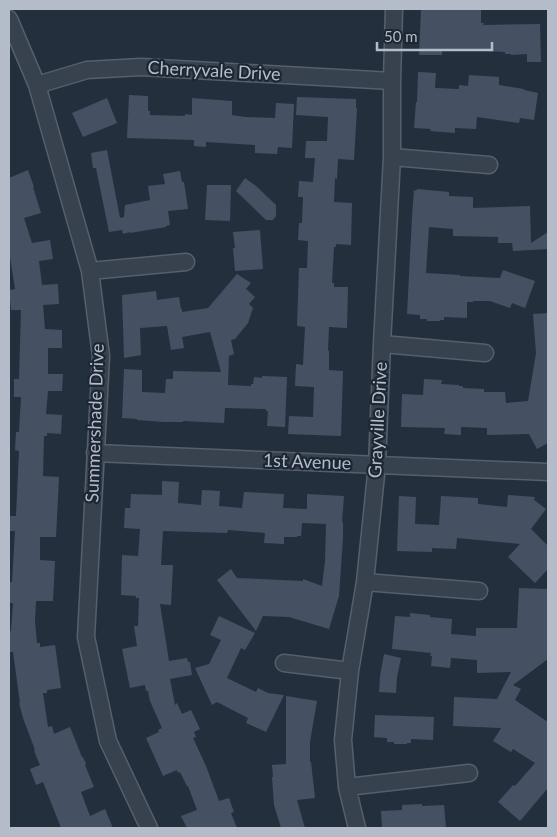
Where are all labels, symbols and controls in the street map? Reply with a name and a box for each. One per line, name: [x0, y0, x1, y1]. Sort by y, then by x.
scale bar: [377, 20, 492, 52]
text: 50 m: [384, 27, 418, 45]
street label: Cherryvale Drive: [147, 56, 281, 84]
street label: Summershade Drive: [80, 343, 108, 503]
street label: Grayville Drive: [363, 361, 391, 479]
street label: 1st Avenue: [263, 448, 352, 474]

